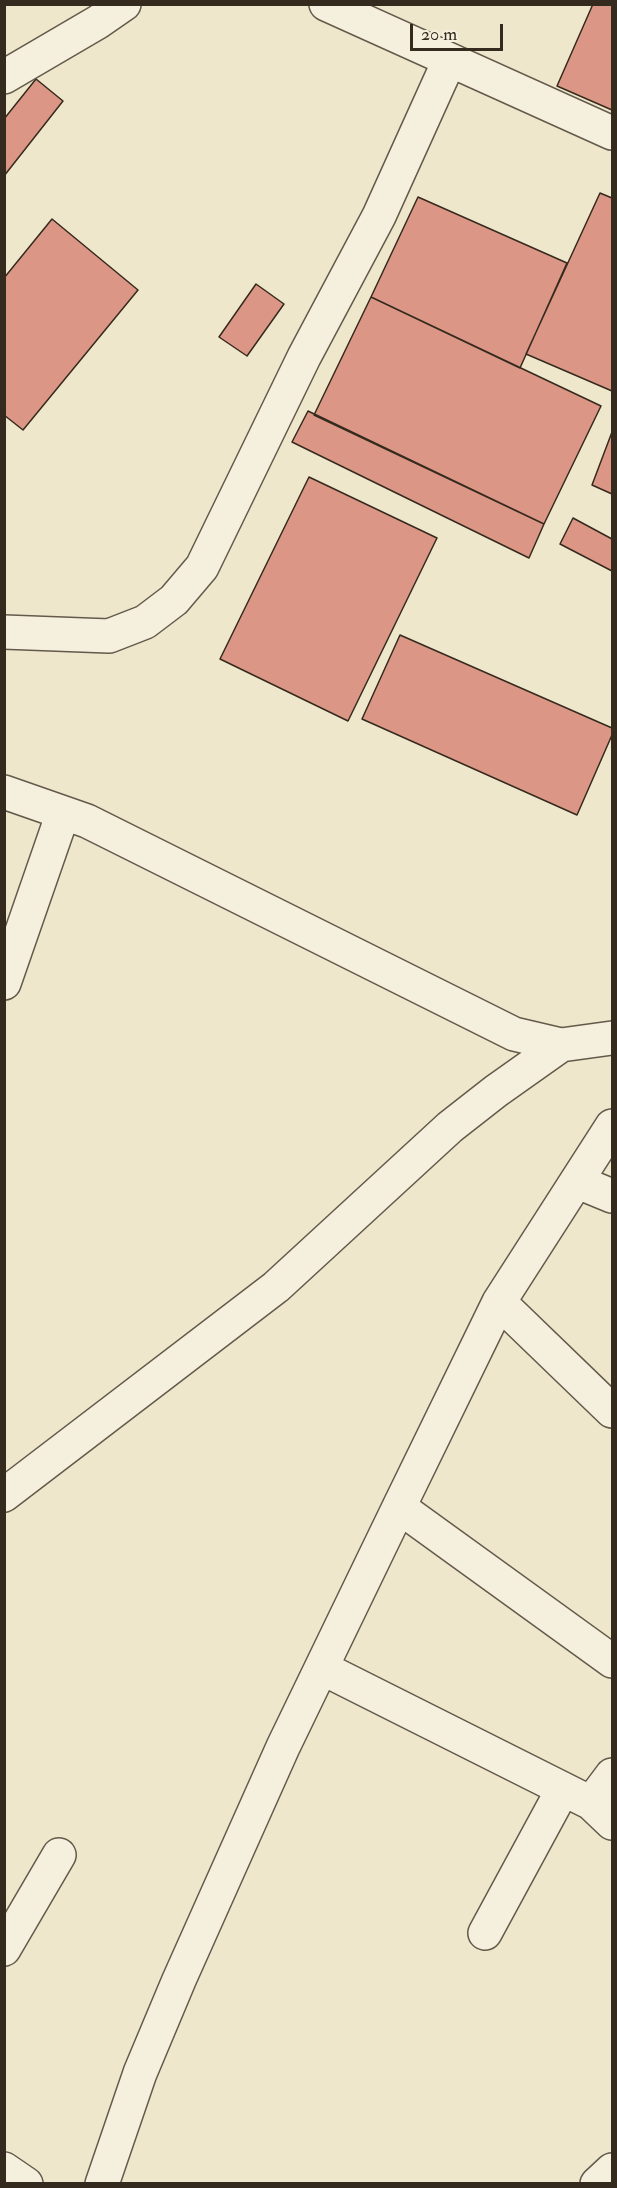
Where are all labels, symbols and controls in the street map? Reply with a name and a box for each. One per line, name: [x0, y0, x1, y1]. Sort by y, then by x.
scale bar: [413, 12, 506, 50]
text: 20 m: [421, 23, 457, 46]

